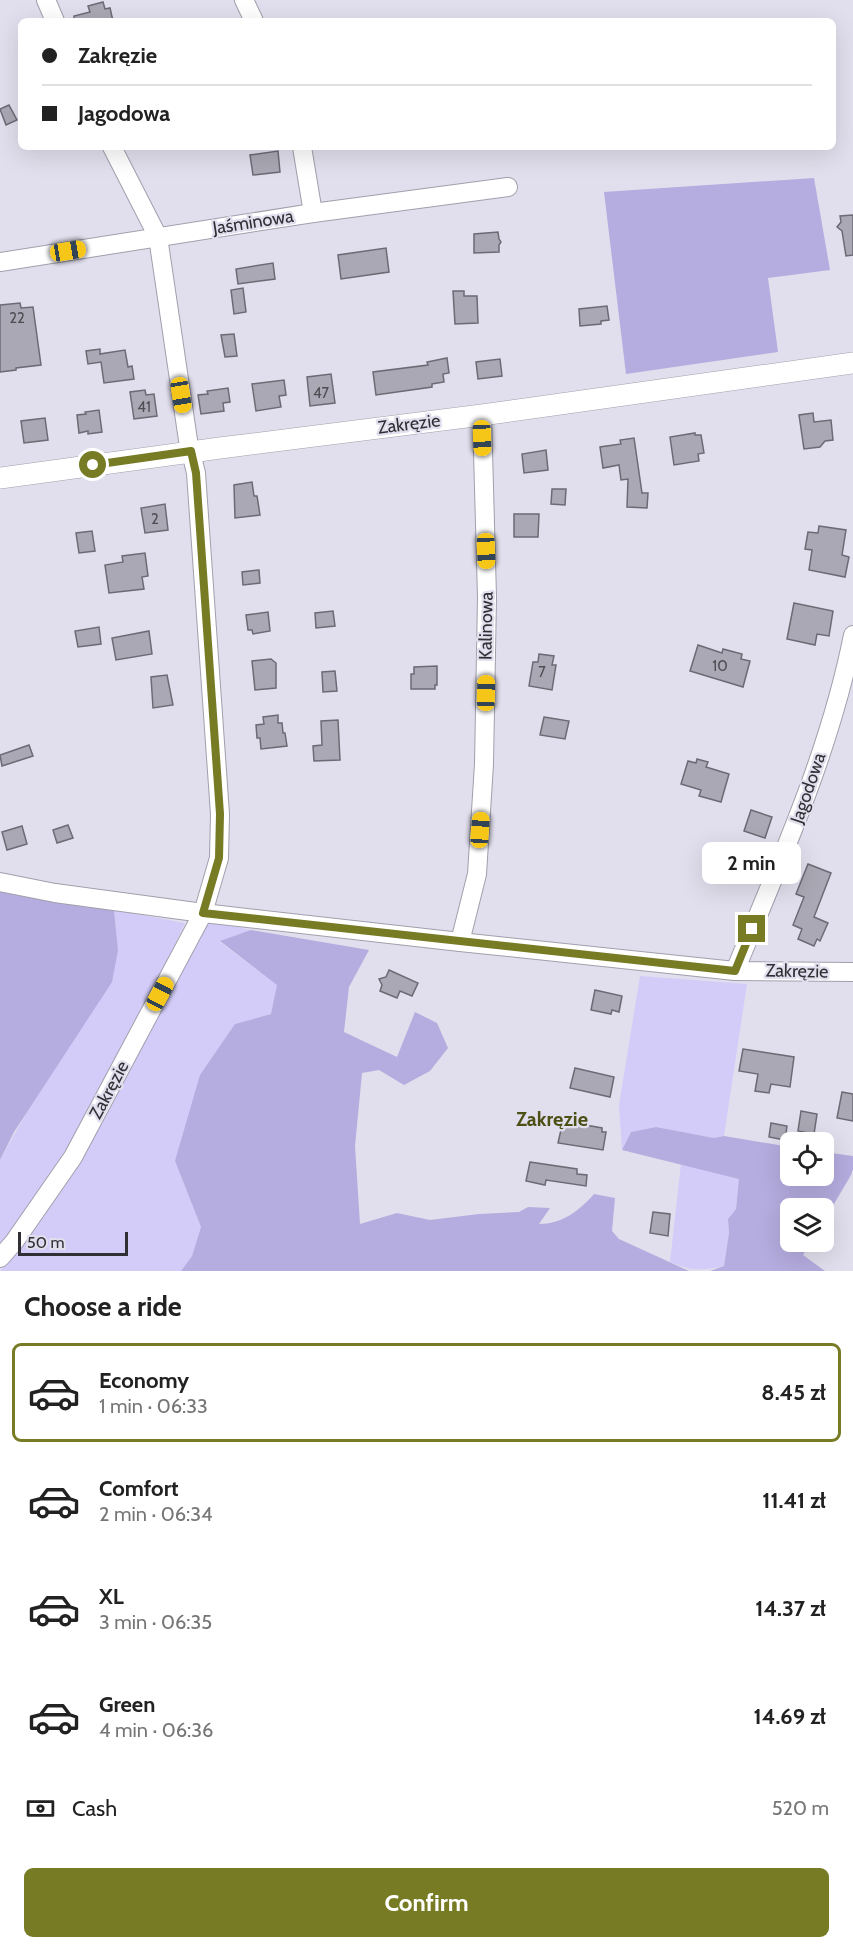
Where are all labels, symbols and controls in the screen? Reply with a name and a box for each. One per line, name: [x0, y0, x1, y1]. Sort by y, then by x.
text: Zakręzie: [78, 42, 157, 69]
text: Jagodowa: [78, 100, 170, 127]
street label: Jaśminowa: [210, 205, 295, 239]
car: [49, 239, 87, 263]
house number: 22: [9, 309, 25, 327]
car: [169, 376, 193, 414]
house number: 47: [313, 384, 330, 402]
house number: 41: [137, 398, 151, 416]
street label: Zakręzie: [376, 409, 442, 439]
car: [472, 420, 492, 456]
route start: [79, 451, 106, 478]
house number: 2: [151, 510, 159, 528]
car: [476, 533, 496, 569]
street label: Kalinowa: [474, 591, 498, 660]
house number: 10: [712, 657, 728, 675]
house number: 7: [538, 663, 546, 681]
car: [477, 675, 495, 711]
street label: Jagodowa: [785, 749, 830, 827]
car: [470, 811, 490, 849]
callout: 2 min: [702, 842, 801, 884]
text: 2 min: [727, 851, 776, 875]
route end: [738, 915, 765, 942]
street label: Zakręzie: [765, 959, 829, 983]
car: [144, 974, 176, 1014]
street label: Zakręzie: [85, 1057, 133, 1123]
district label: Zakręzie: [516, 1107, 588, 1131]
map controls: [780, 1132, 834, 1252]
button: locate: [780, 1132, 834, 1186]
button: layers: [780, 1198, 834, 1252]
scale bar: [18, 1229, 128, 1256]
text: 50 m: [27, 1233, 64, 1252]
text: Choose a ride: [24, 1290, 182, 1323]
icon: car: [27, 1366, 81, 1420]
text: Economy: [99, 1367, 189, 1394]
text: 8.45 zł: [761, 1379, 826, 1406]
text: 1 min · 06:33: [99, 1394, 208, 1418]
icon: car: [27, 1474, 81, 1528]
text: Comfort: [99, 1475, 178, 1502]
text: 11.41 zł: [762, 1487, 826, 1514]
text: 2 min · 06:34: [99, 1502, 213, 1526]
icon: car: [27, 1582, 81, 1636]
text: XL: [99, 1583, 124, 1610]
text: 14.37 zł: [755, 1595, 826, 1622]
text: 3 min · 06:35: [99, 1610, 212, 1634]
icon: car: [27, 1690, 81, 1744]
text: Green: [99, 1691, 155, 1718]
text: 14.69 zł: [754, 1703, 826, 1730]
text: 4 min · 06:36: [99, 1718, 213, 1742]
icon: cash: [24, 1792, 57, 1825]
text: Cash: [72, 1795, 117, 1822]
text: 520 m: [772, 1796, 829, 1820]
button: Confirm: [24, 1868, 829, 1937]

